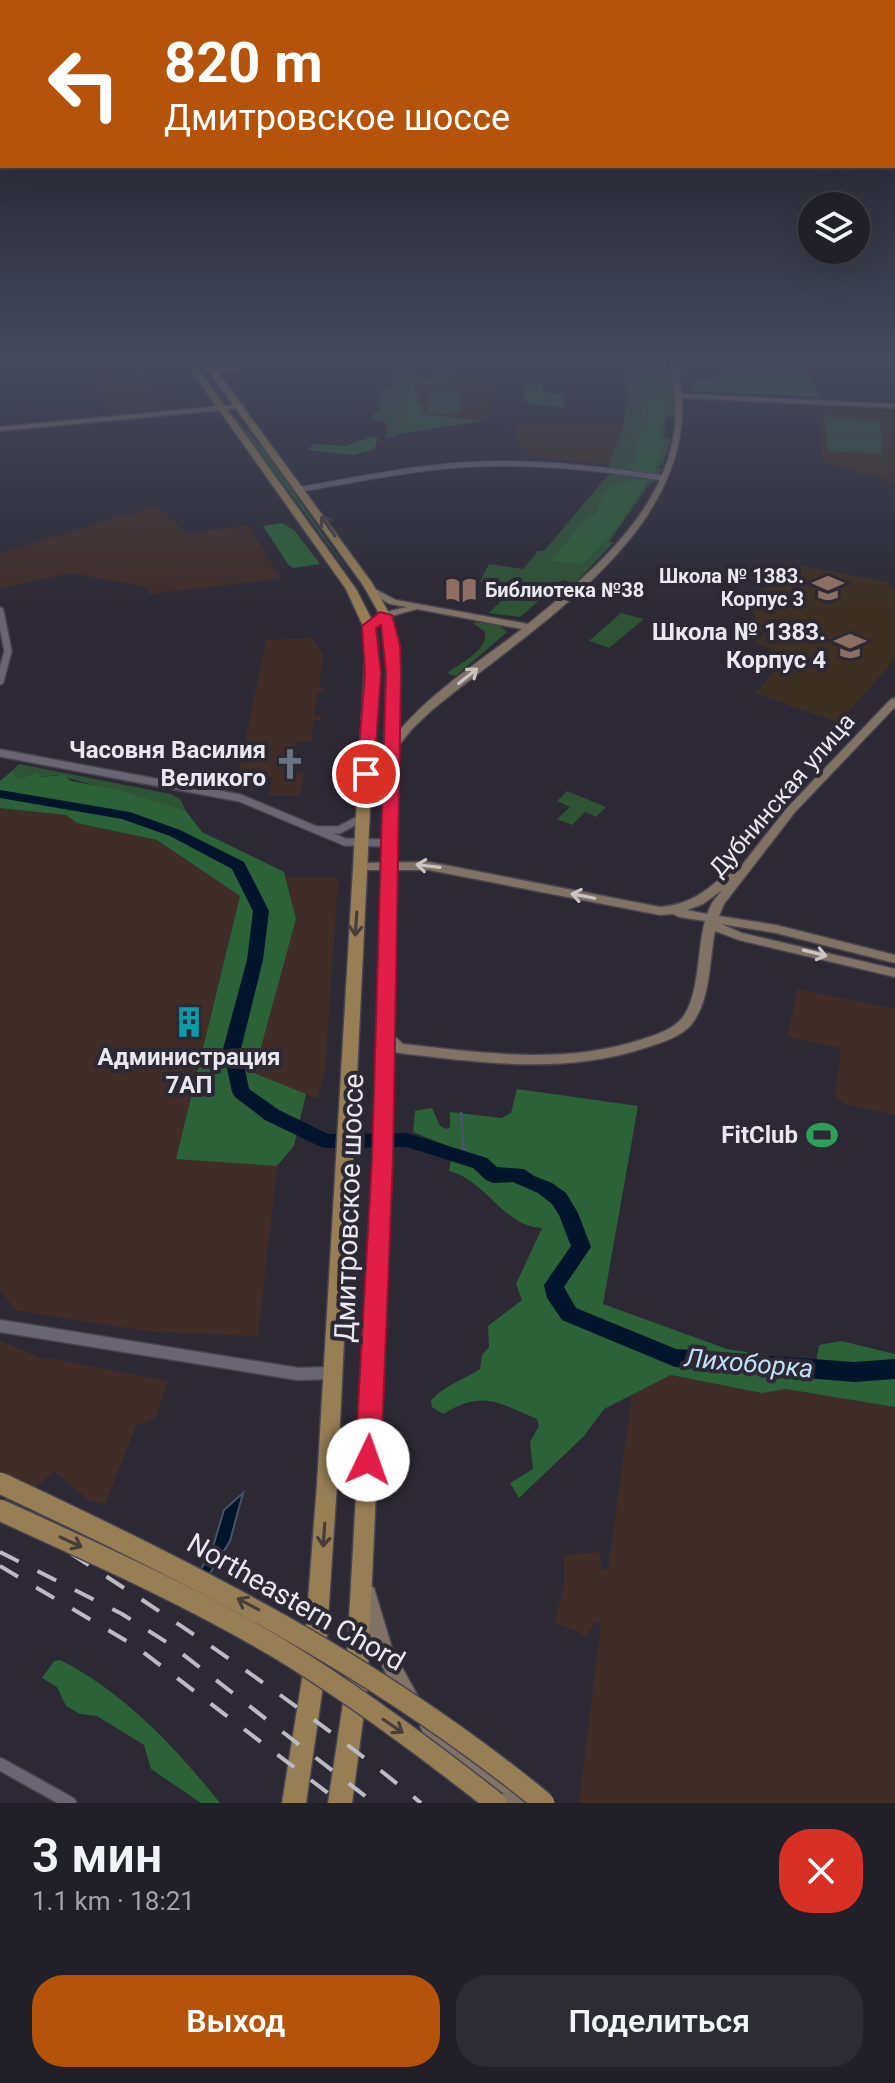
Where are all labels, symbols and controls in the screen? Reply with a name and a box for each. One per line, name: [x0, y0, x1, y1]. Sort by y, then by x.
text: 820 m: [164, 30, 323, 96]
icon: left: [32, 32, 136, 136]
text: Дмитровское шоссе: [164, 97, 510, 139]
map controls: [798, 192, 870, 264]
button: layers: [798, 192, 870, 264]
one-way arrow: [319, 515, 336, 537]
place label: Школа № 1383. Корпус 3: [659, 564, 804, 611]
school or university icon: Школа № 1383. Корпус 3: [811, 571, 845, 605]
library icon: Библиотека №38: [444, 573, 478, 607]
place label: Библиотека №38: [485, 578, 644, 602]
place label: Школа № 1383. Корпус 4: [652, 618, 826, 674]
school or university icon: Школа № 1383. Корпус 4: [833, 629, 867, 663]
one-way arrow: [457, 667, 478, 685]
street label: Дубнинская улица: [703, 707, 861, 883]
place label: Часовня Василия Великого: [69, 736, 266, 792]
pin: [332, 740, 400, 808]
church icon: Часовня Василия Великого: [273, 747, 307, 781]
icon: arrive: [344, 752, 388, 796]
one-way arrow: [415, 859, 442, 874]
one-way arrow: [571, 887, 597, 902]
one-way arrow: [348, 911, 363, 937]
one-way arrow: [802, 946, 828, 961]
building icon: Администрация 7АП: [172, 1005, 206, 1039]
place label: Администрация 7АП: [98, 1043, 280, 1099]
street label: Дмитровское шоссе: [328, 1073, 370, 1343]
sports icon: FitClub: [805, 1118, 839, 1152]
place label: FitClub: [721, 1121, 798, 1149]
water label: Лихоборка: [682, 1342, 815, 1384]
position arrow: [326, 1418, 410, 1502]
one-way arrow: [316, 1521, 331, 1548]
street label: Northeastern Chord: [181, 1526, 411, 1678]
one-way arrow: [58, 1536, 82, 1551]
one-way arrow: [236, 1595, 260, 1611]
one-way arrow: [382, 1718, 404, 1734]
text: 3 мин: [32, 1827, 162, 1884]
button: close: [779, 1829, 863, 1913]
text: 1.1 km · 18:21: [32, 1886, 195, 1916]
button: Выход: [32, 1975, 440, 2067]
button: Поделиться: [456, 1975, 863, 2067]

